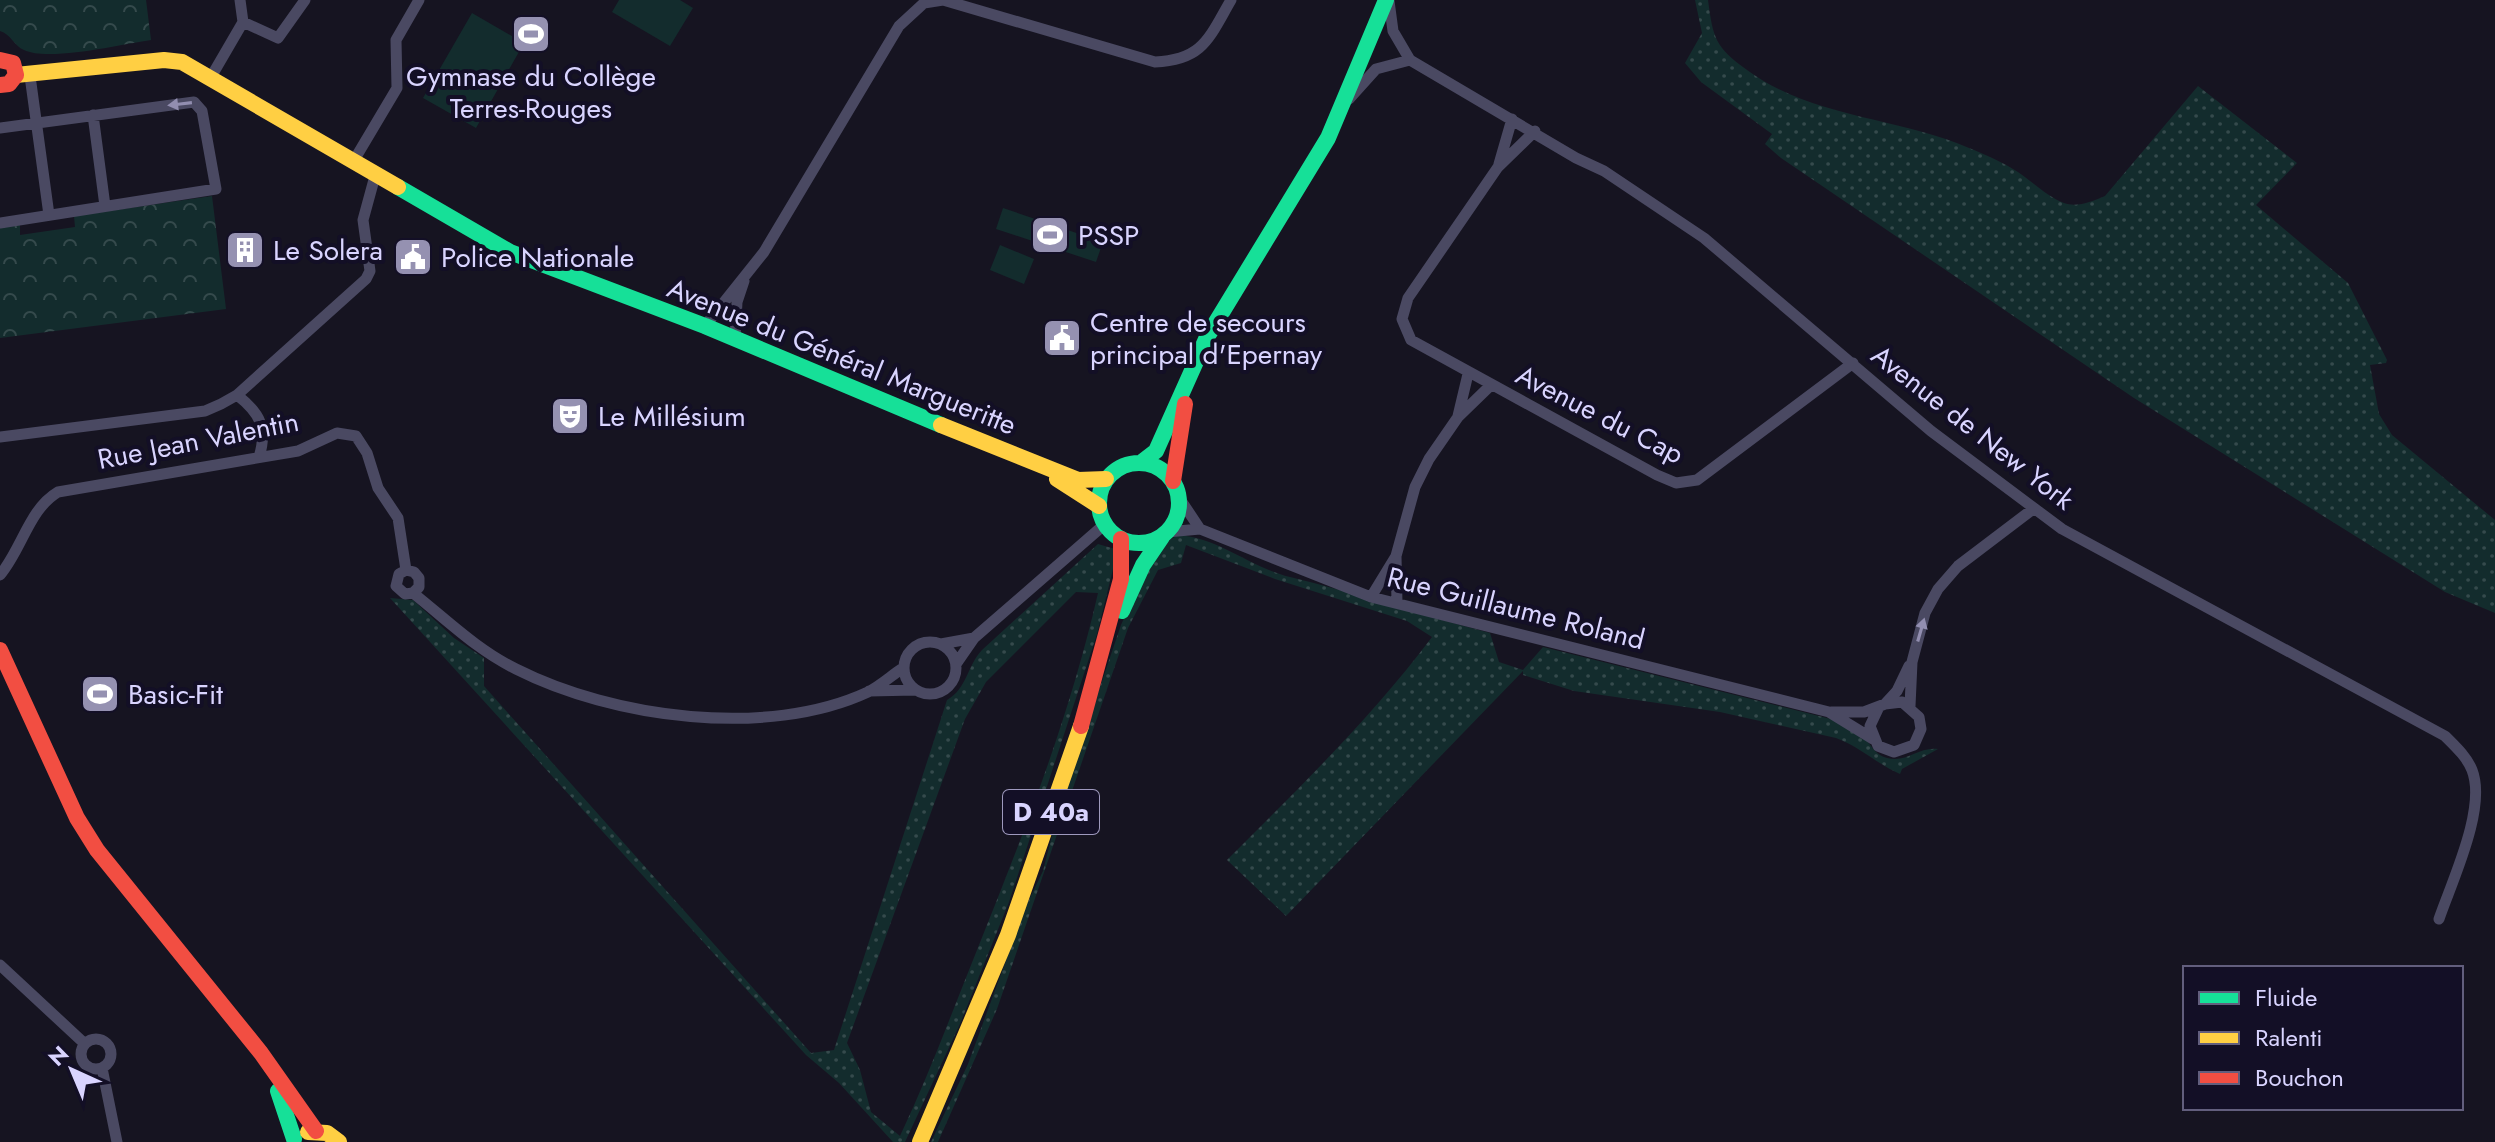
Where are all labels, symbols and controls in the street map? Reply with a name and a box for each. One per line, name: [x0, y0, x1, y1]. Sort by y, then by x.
sports icon: Gymnase du Collège Terres-Rouges: [510, 13, 552, 55]
place label: Gymnase du Collège Terres-Rouges: [406, 56, 656, 129]
one-way arrow: [167, 98, 192, 111]
sports icon: PSSP: [1029, 214, 1071, 256]
place label: PSSP: [1078, 215, 1139, 256]
building icon: Le Solera: [224, 229, 266, 271]
place label: Le Solera: [273, 230, 383, 271]
public building icon: Police Nationale: [392, 236, 434, 278]
place label: Police Nationale: [441, 237, 634, 278]
street label: Avenue du Général Margueritte: [661, 268, 1022, 445]
place label: Centre de secours principal d'Epernay: [1090, 302, 1323, 375]
public building icon: Centre de secours principal d'Epernay: [1041, 317, 1083, 359]
street label: Avenue de New York: [1862, 335, 2083, 520]
street label: Avenue du Cap: [1509, 355, 1691, 474]
theatre icon: Le Millésium: [549, 395, 591, 437]
place label: Le Millésium: [598, 396, 746, 437]
street label: Rue Jean Valentin: [94, 401, 302, 480]
street label: Rue Guillaume Roland: [1383, 557, 1649, 660]
one-way arrow: [1915, 617, 1927, 642]
sports icon: Basic-Fit: [79, 673, 121, 715]
place label: Basic-Fit: [128, 674, 223, 715]
road number: D 40a: [1003, 790, 1099, 834]
legend: [2183, 966, 2463, 1110]
text: Fluide: [2255, 980, 2317, 1015]
text: Ralenti: [2255, 1020, 2322, 1055]
north arrow: [32, 1030, 112, 1110]
text: N: [41, 1038, 76, 1073]
text: Bouchon: [2255, 1060, 2344, 1095]

